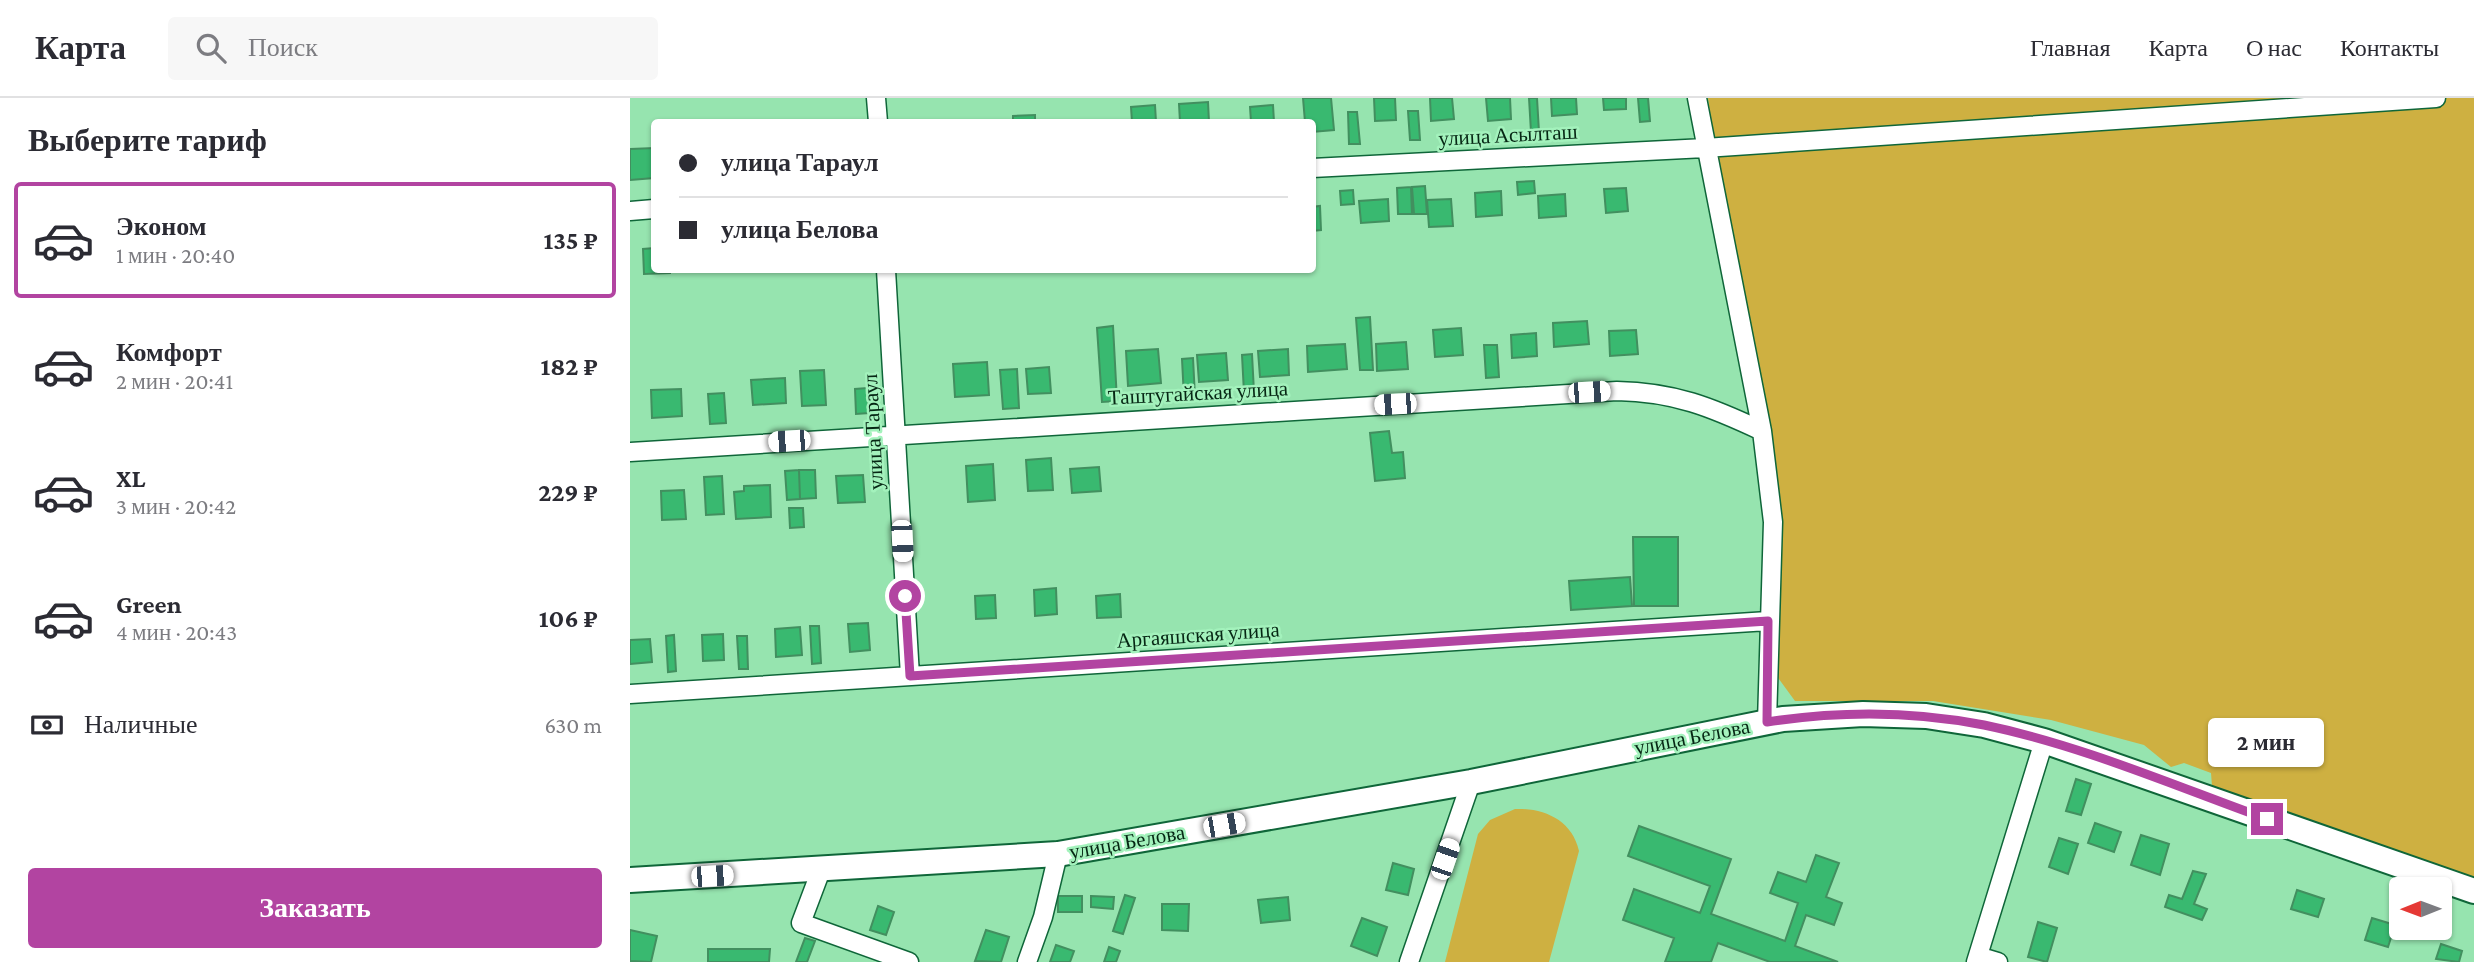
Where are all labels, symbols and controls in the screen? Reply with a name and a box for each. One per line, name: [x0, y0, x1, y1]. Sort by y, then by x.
search box: [168, 17, 658, 80]
text: Карта: [35, 29, 126, 66]
icon: search: [192, 29, 230, 67]
text: Поиск: [248, 33, 318, 62]
text: Главная: [2030, 34, 2111, 61]
text: Карта: [2149, 34, 2208, 61]
text: О нас: [2246, 34, 2302, 61]
text: Контакты: [2340, 34, 2439, 61]
street label: улица Асылташ: [1438, 119, 1578, 151]
text: Выберите тариф: [28, 122, 267, 158]
text: улица Тараул: [721, 148, 879, 177]
icon: car: [32, 209, 95, 272]
text: Эконом: [116, 212, 206, 241]
text: улица Белова: [721, 215, 879, 244]
text: 135 ₽: [543, 226, 598, 255]
text: 1 мин · 20:40: [116, 242, 235, 268]
icon: car: [32, 335, 95, 398]
text: Комфорт: [116, 338, 222, 367]
text: 182 ₽: [541, 352, 598, 381]
text: 2 мин · 20:41: [116, 368, 233, 394]
street label: улица Тараул: [858, 373, 888, 491]
street label: Таштугайская улица: [1107, 376, 1289, 410]
car: [1568, 380, 1611, 404]
car: [1374, 392, 1417, 416]
car: [768, 429, 811, 453]
icon: car: [32, 461, 95, 524]
text: XL: [116, 464, 145, 493]
text: 229 ₽: [538, 478, 598, 507]
text: 3 мин · 20:42: [116, 493, 236, 519]
car: [891, 519, 914, 563]
route start: [889, 580, 921, 612]
icon: car: [32, 587, 95, 650]
text: Green: [116, 590, 182, 619]
text: 106 ₽: [539, 604, 598, 633]
street label: Аргаяшская улица: [1116, 617, 1281, 653]
text: 4 мин · 20:43: [116, 619, 237, 645]
icon: cash: [28, 706, 66, 744]
text: Наличные: [84, 710, 197, 739]
text: 630 m: [544, 712, 602, 738]
street label: улица Белова: [1632, 714, 1752, 760]
callout: 2 мин: [2209, 718, 2325, 766]
text: 2 мин: [2237, 729, 2295, 755]
route end: [2251, 803, 2283, 835]
car: [1202, 811, 1247, 839]
street label: улица Белова: [1067, 820, 1187, 864]
car: [1429, 836, 1462, 882]
car: [691, 864, 734, 888]
button: Заказать: [28, 868, 602, 948]
north arrow: [2389, 877, 2452, 940]
map controls: [2389, 877, 2452, 940]

